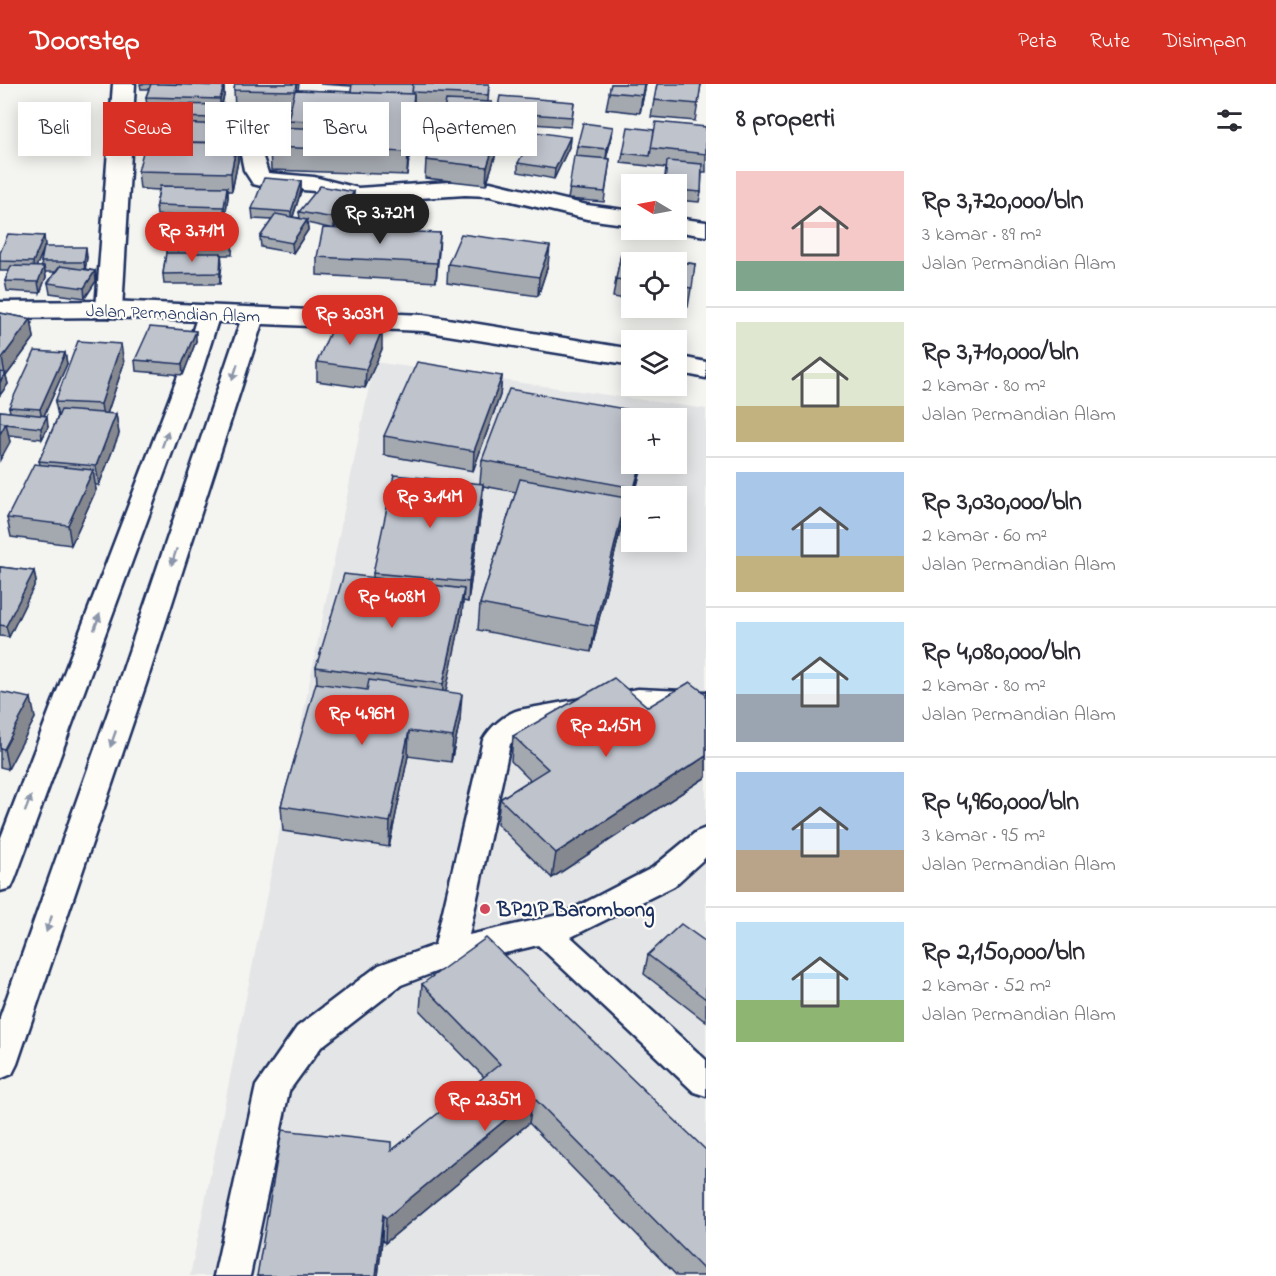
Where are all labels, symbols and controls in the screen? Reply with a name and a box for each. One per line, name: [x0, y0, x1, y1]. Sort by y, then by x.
text: Doorstep: [30, 22, 140, 63]
text: Peta: [1018, 27, 1057, 57]
text: Rute: [1090, 27, 1130, 57]
text: Disimpan: [1163, 27, 1246, 57]
text: 8 properti: [736, 101, 835, 139]
chip: Beli: [18, 102, 91, 156]
chip: Sewa: [103, 102, 193, 156]
chip: Filter: [205, 102, 291, 156]
chip: Baru: [303, 102, 389, 156]
chip: Apartemen: [401, 102, 537, 156]
icon: filters: [1213, 104, 1246, 137]
north arrow: [621, 174, 687, 240]
map controls: [621, 174, 687, 552]
text: Rp 3,720,000/bln: [922, 183, 1083, 221]
pin: Rp 3.72M: [318, 194, 442, 245]
icon: home: [784, 195, 856, 267]
text: Rp 3.72M: [345, 199, 415, 228]
pin: Rp 3.71M: [130, 212, 254, 263]
text: Rp 3.71M: [159, 217, 225, 246]
text: 3 kamar · 89 m²: [922, 221, 1042, 250]
text: Jalan Permandian Alam: [922, 250, 1116, 279]
button: locate: [621, 252, 687, 318]
pin: Rp 3.03M: [288, 295, 412, 346]
street label: Jalan Permandian Alam: [85, 299, 261, 331]
text: Rp 3.03M: [316, 300, 384, 329]
button: layers: [621, 330, 687, 396]
text: Rp 3,710,000/bln: [922, 334, 1079, 372]
icon: home: [784, 346, 856, 418]
one-way arrow: [230, 363, 239, 381]
text: 2 kamar · 80 m²: [922, 372, 1046, 401]
text: Jalan Permandian Alam: [922, 401, 1116, 430]
button: +: [621, 408, 687, 474]
one-way arrow: [161, 430, 171, 448]
pin: Rp 3.14M: [368, 478, 492, 529]
text: Rp 3.14M: [397, 483, 463, 512]
text: Rp 3,030,000/bln: [922, 484, 1082, 522]
button: −: [621, 486, 687, 552]
icon: home: [784, 496, 856, 568]
text: 2 kamar · 60 m²: [922, 522, 1047, 551]
one-way arrow: [168, 548, 178, 566]
text: Jalan Permandian Alam: [922, 551, 1116, 580]
pin: Rp 4.08M: [330, 578, 454, 629]
text: Rp 4.08M: [358, 583, 426, 612]
one-way arrow: [93, 613, 103, 631]
text: Rp 4,080,000/bln: [922, 634, 1081, 672]
icon: home: [784, 646, 856, 718]
text: 2 kamar · 80 m²: [922, 672, 1046, 701]
pin: Rp 4.96M: [300, 695, 424, 746]
text: Rp 4.96M: [329, 700, 395, 729]
text: Jalan Permandian Alam: [922, 701, 1116, 730]
pin: Rp 2.15M: [544, 707, 668, 758]
text: Rp 2.15M: [571, 712, 641, 741]
one-way arrow: [107, 730, 117, 748]
text: Rp 4,960,000/bln: [922, 784, 1079, 822]
one-way arrow: [24, 795, 34, 813]
icon: home: [784, 796, 856, 868]
text: 3 kamar · 95 m²: [922, 822, 1046, 851]
text: Jalan Permandian Alam: [922, 851, 1116, 880]
place label: BP2IP Barombong: [496, 896, 655, 928]
marker: BP2IP Barombong: [478, 902, 492, 916]
one-way arrow: [43, 915, 53, 933]
text: Rp 2,150,000/bln: [922, 934, 1085, 972]
icon: home: [784, 946, 856, 1018]
text: 2 kamar · 52 m²: [922, 972, 1051, 1001]
text: Jalan Permandian Alam: [922, 1001, 1116, 1030]
pin: Rp 2.35M: [423, 1081, 547, 1132]
text: Rp 2.35M: [449, 1086, 521, 1115]

